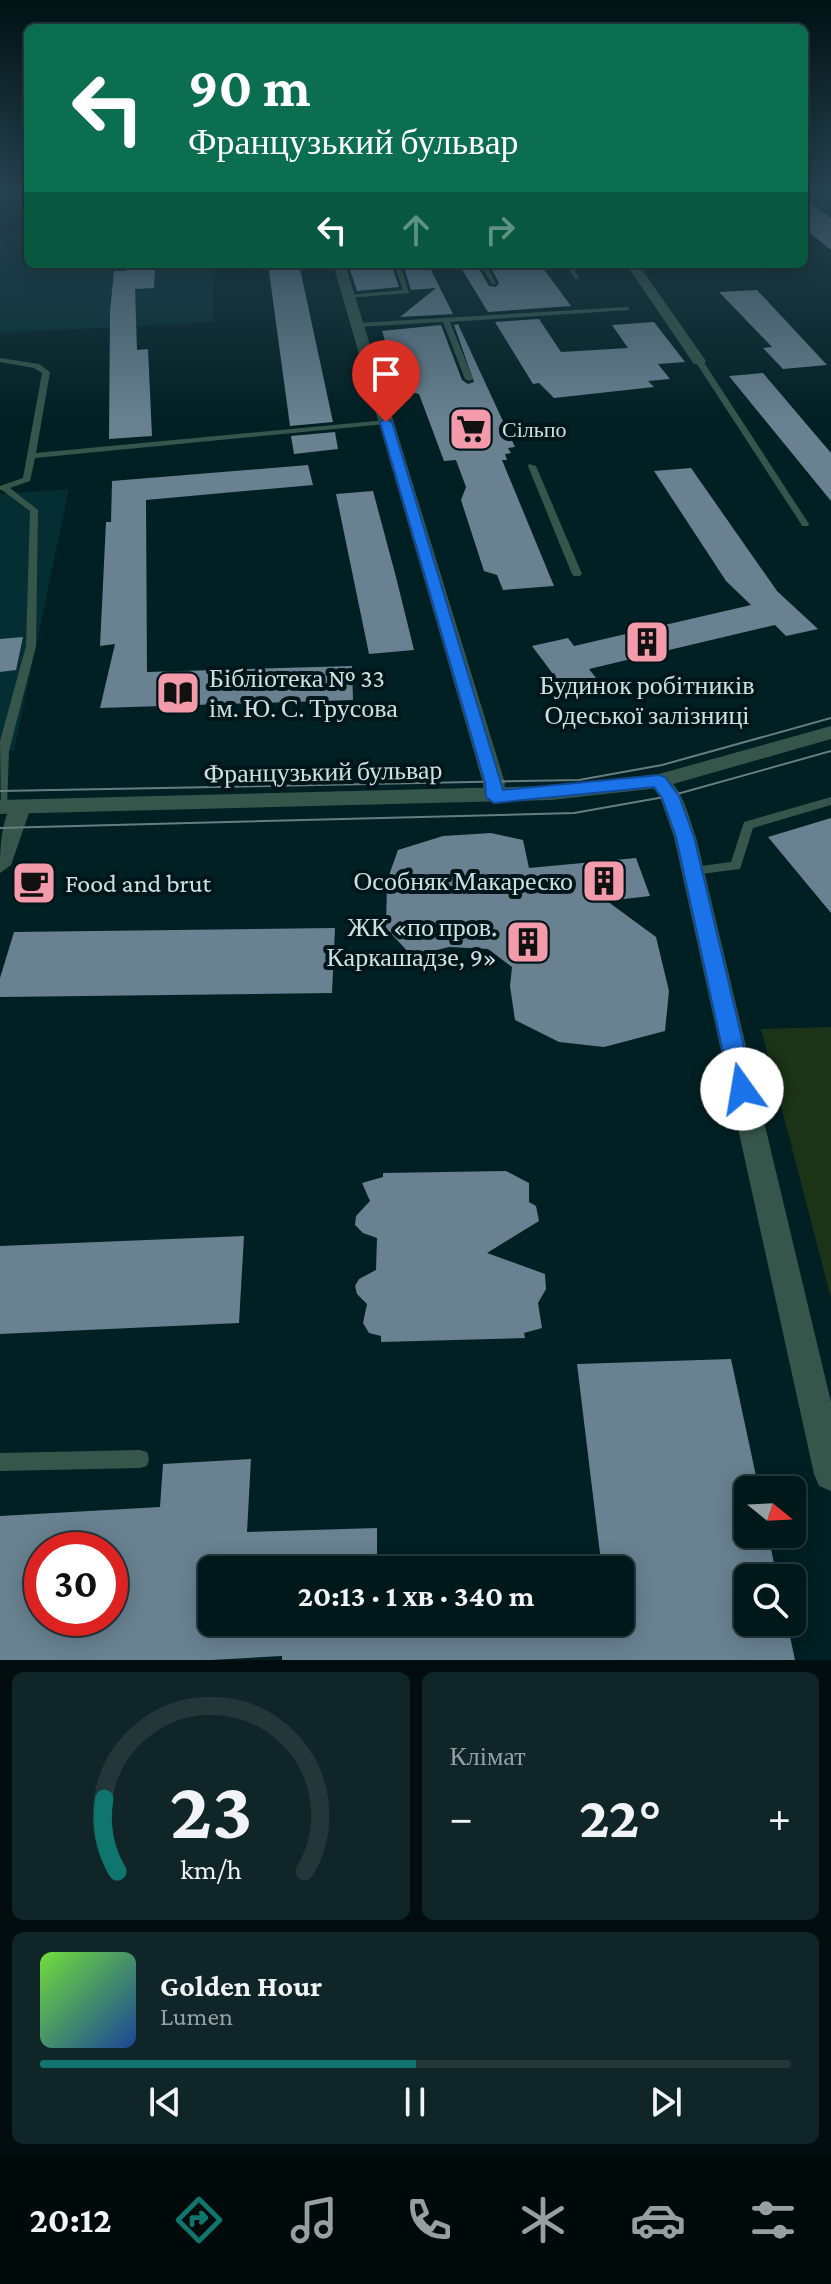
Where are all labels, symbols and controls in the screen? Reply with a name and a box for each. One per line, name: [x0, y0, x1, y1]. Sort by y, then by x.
icon: left: [56, 56, 160, 160]
text: 90 m: [188, 56, 311, 118]
text: Французький бульвар: [188, 122, 519, 162]
icon: left: [310, 208, 354, 252]
icon: ahead: [394, 208, 438, 252]
icon: right: [478, 208, 522, 252]
pin: [352, 340, 420, 422]
icon: arrive: [364, 352, 408, 396]
supermarket icon: Сільпо: [447, 405, 495, 453]
place label: Сільпо: [502, 417, 567, 442]
building icon: Будинок робітників Одеської залізниці: [623, 618, 671, 666]
place label: Бібліотека № 33 ім. Ю. С. Трусова: [209, 664, 398, 723]
library icon: Бібліотека № 33 ім. Ю. С. Трусова: [154, 669, 202, 717]
place label: Будинок робітників Одеської залізниці: [540, 671, 754, 730]
street label: Французький бульвар: [203, 755, 443, 789]
building icon: Особняк Макареско: [580, 857, 628, 905]
cafe icon: Food and brut: [10, 859, 58, 907]
place label: Особняк Макареско: [354, 867, 573, 896]
place label: Food and brut: [65, 869, 212, 898]
place label: ЖК «по пров. Каркашадзе, 9»: [327, 913, 497, 972]
building icon: ЖК «по пров. Каркашадзе, 9»: [504, 918, 552, 966]
position arrow: [700, 1047, 784, 1131]
north arrow: [734, 1476, 806, 1548]
map controls: [734, 1476, 806, 1636]
speed limit sign: 30: [24, 1532, 128, 1636]
button: search: [734, 1564, 806, 1636]
text: 20:13 · 1 хв · 340 m: [298, 1579, 534, 1612]
text: Клімат: [450, 1742, 526, 1771]
text: 23: [169, 1763, 252, 1856]
text: 22°: [579, 1783, 662, 1850]
text: −: [450, 1793, 473, 1841]
text: +: [768, 1793, 791, 1841]
text: km/h: [180, 1853, 242, 1885]
text: Golden Hour: [160, 1969, 322, 2002]
text: Lumen: [160, 2002, 233, 2031]
icon: previous: [143, 2080, 187, 2124]
icon: pause: [393, 2080, 437, 2124]
icon: next: [644, 2080, 688, 2124]
icon: directions: [171, 2192, 227, 2248]
icon: music: [286, 2192, 342, 2248]
icon: phone: [401, 2192, 457, 2248]
icon: climate: [515, 2192, 571, 2248]
icon: car: [630, 2192, 686, 2248]
icon: filters: [745, 2192, 801, 2248]
text: 20:12: [29, 2200, 112, 2240]

